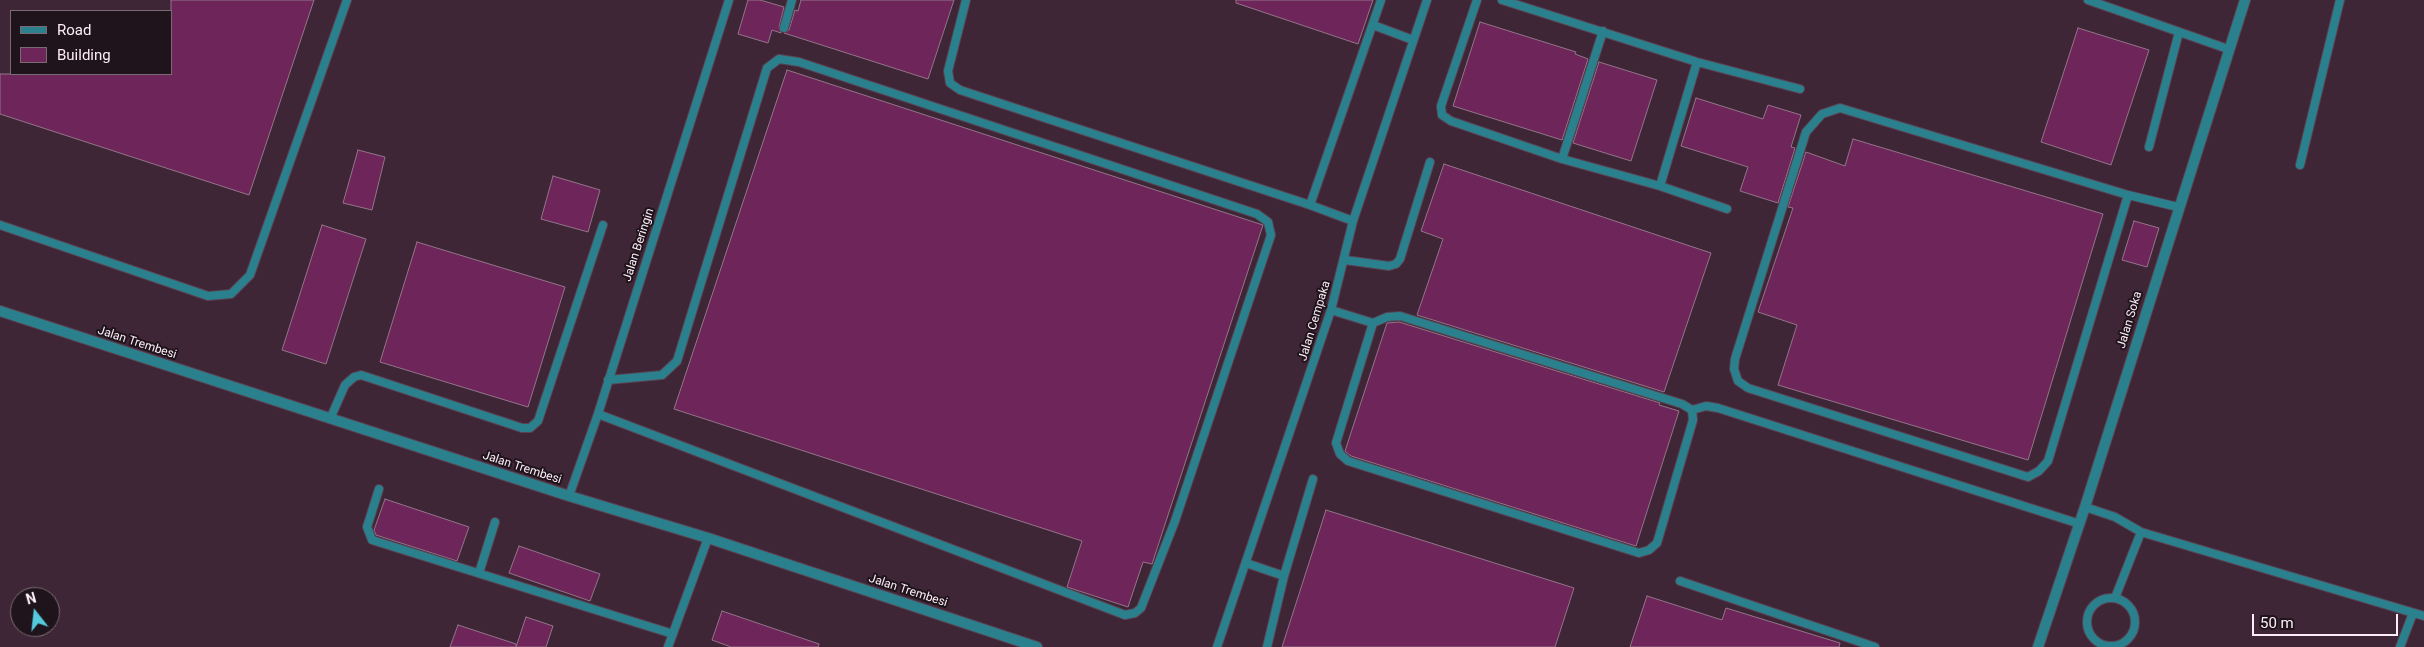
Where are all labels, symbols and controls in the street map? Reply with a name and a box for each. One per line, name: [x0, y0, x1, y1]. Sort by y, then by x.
legend: [10, 10, 172, 75]
text: Road: [57, 21, 91, 39]
text: Building: [57, 46, 111, 64]
street label: Jalan Beringin: [620, 207, 658, 283]
street label: Jalan Cempaka: [1296, 279, 1334, 363]
street label: Jalan Soka: [2115, 290, 2145, 350]
street label: Jalan Trembesi: [96, 323, 178, 363]
street label: Jalan Trembesi: [481, 448, 563, 488]
street label: Jalan Trembesi: [867, 571, 949, 611]
north arrow: [10, 587, 60, 637]
text: N: [24, 589, 38, 608]
scale bar: [2254, 604, 2400, 636]
text: 50 m: [2260, 614, 2294, 632]

